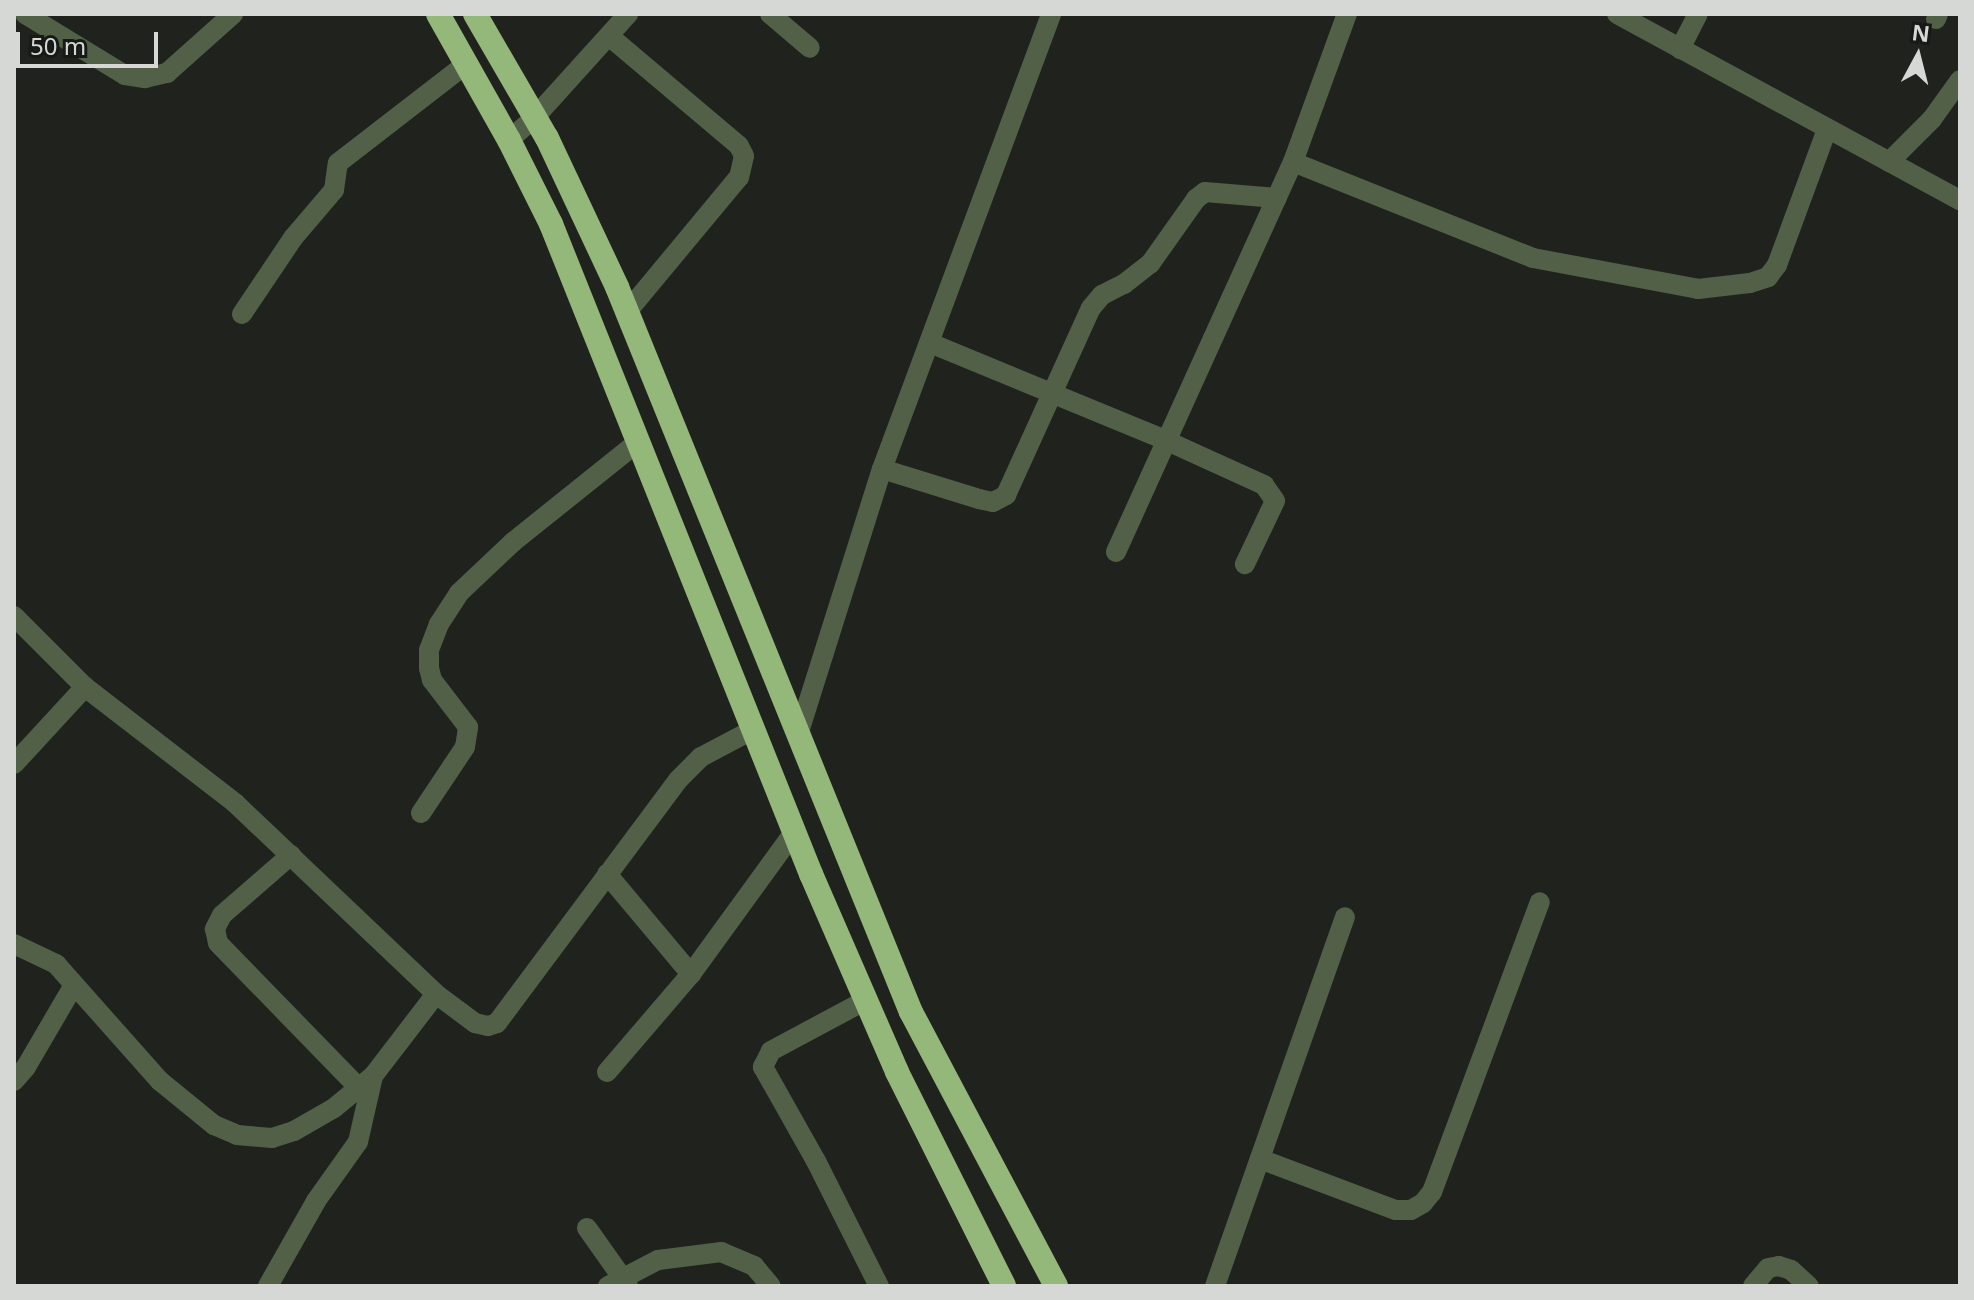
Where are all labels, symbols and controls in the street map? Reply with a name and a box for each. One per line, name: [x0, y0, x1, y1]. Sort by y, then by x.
scale bar: [20, 16, 162, 66]
north arrow: [1878, 16, 1958, 96]
text: N: [1910, 16, 1932, 48]
text: 50 m: [30, 29, 86, 62]

